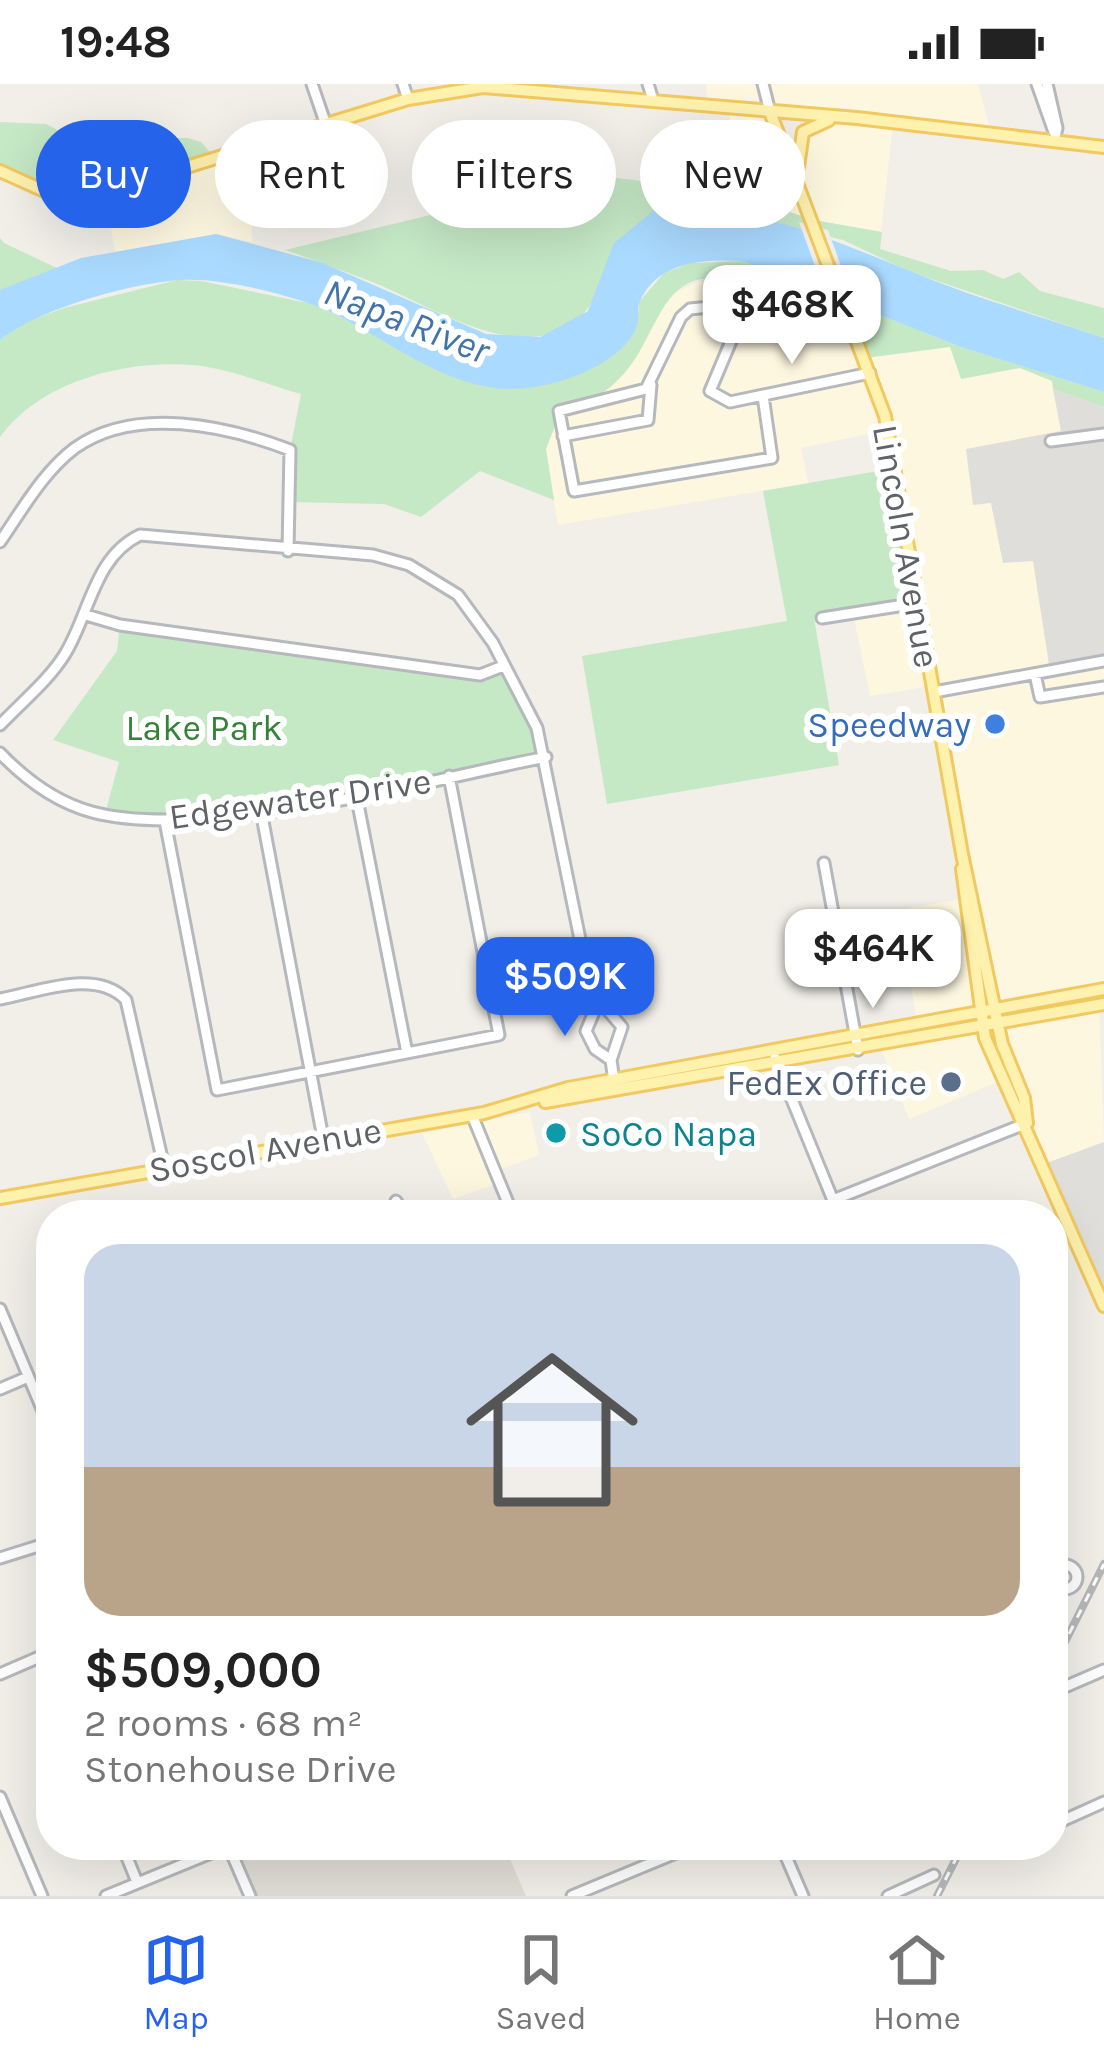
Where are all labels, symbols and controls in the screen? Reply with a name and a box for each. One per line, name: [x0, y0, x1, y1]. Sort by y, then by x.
text: 19:48: [60, 16, 172, 68]
chip: Buy: [36, 120, 191, 228]
chip: Rent: [215, 120, 388, 228]
chip: Filters: [412, 120, 616, 228]
chip: New: [640, 120, 805, 228]
pin: $468K: [708, 265, 876, 367]
water label: Napa River: [317, 268, 497, 374]
text: $468K: [730, 281, 854, 327]
street label: Lincoln Avenue: [864, 421, 948, 671]
place label: Speedway: [807, 704, 971, 746]
park label: Lake Park: [125, 707, 283, 749]
marker: Speedway: [982, 711, 1008, 737]
street label: Edgewater Drive: [167, 760, 434, 838]
pin: $464K: [789, 909, 957, 1011]
text: $464K: [812, 925, 934, 971]
pin: $509K: [481, 937, 649, 1039]
text: $509K: [503, 953, 627, 999]
place label: FedEx Office: [726, 1062, 927, 1104]
marker: FedEx Office: [938, 1069, 964, 1095]
street label: Soscol Avenue: [145, 1109, 385, 1191]
place label: SoCo Napa: [580, 1113, 757, 1155]
marker: SoCo Napa: [543, 1120, 569, 1146]
icon: home: [444, 1322, 660, 1538]
text: $509,000: [84, 1640, 322, 1700]
text: 2 rooms · 68 m²: [84, 1700, 363, 1746]
text: Stonehouse Drive: [84, 1746, 396, 1792]
tab: Map: [143, 1927, 209, 2037]
tab: Saved: [495, 1927, 587, 2037]
tab: Home: [873, 1927, 961, 2037]

